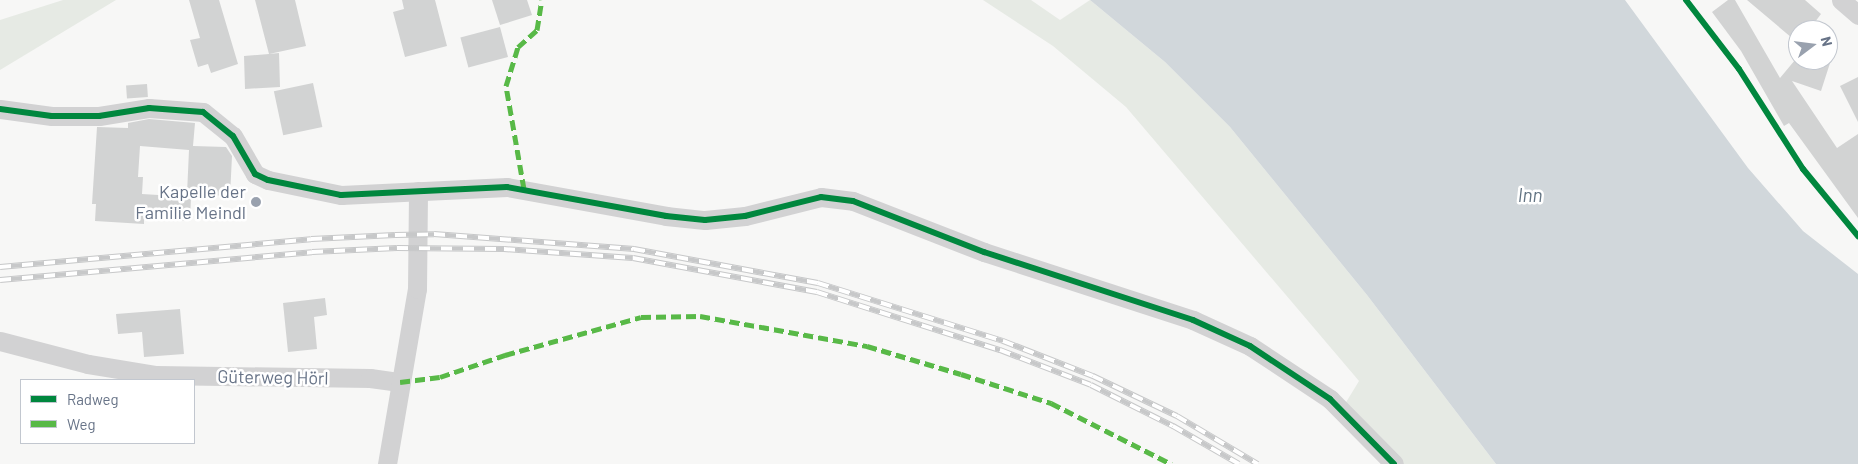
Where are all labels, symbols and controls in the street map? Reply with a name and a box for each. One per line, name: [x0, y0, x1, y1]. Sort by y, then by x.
north arrow: [1788, 20, 1838, 70]
text: N: [1818, 35, 1836, 48]
place label: Kapelle der Familie Meindl: [135, 181, 246, 223]
water label: Inn: [1518, 184, 1542, 206]
marker: Kapelle der Familie Meindl: [250, 196, 262, 208]
street label: Güterweg Hörl: [217, 365, 329, 389]
legend: [20, 379, 195, 444]
text: Radweg: [67, 390, 119, 408]
text: Weg: [67, 415, 95, 433]

